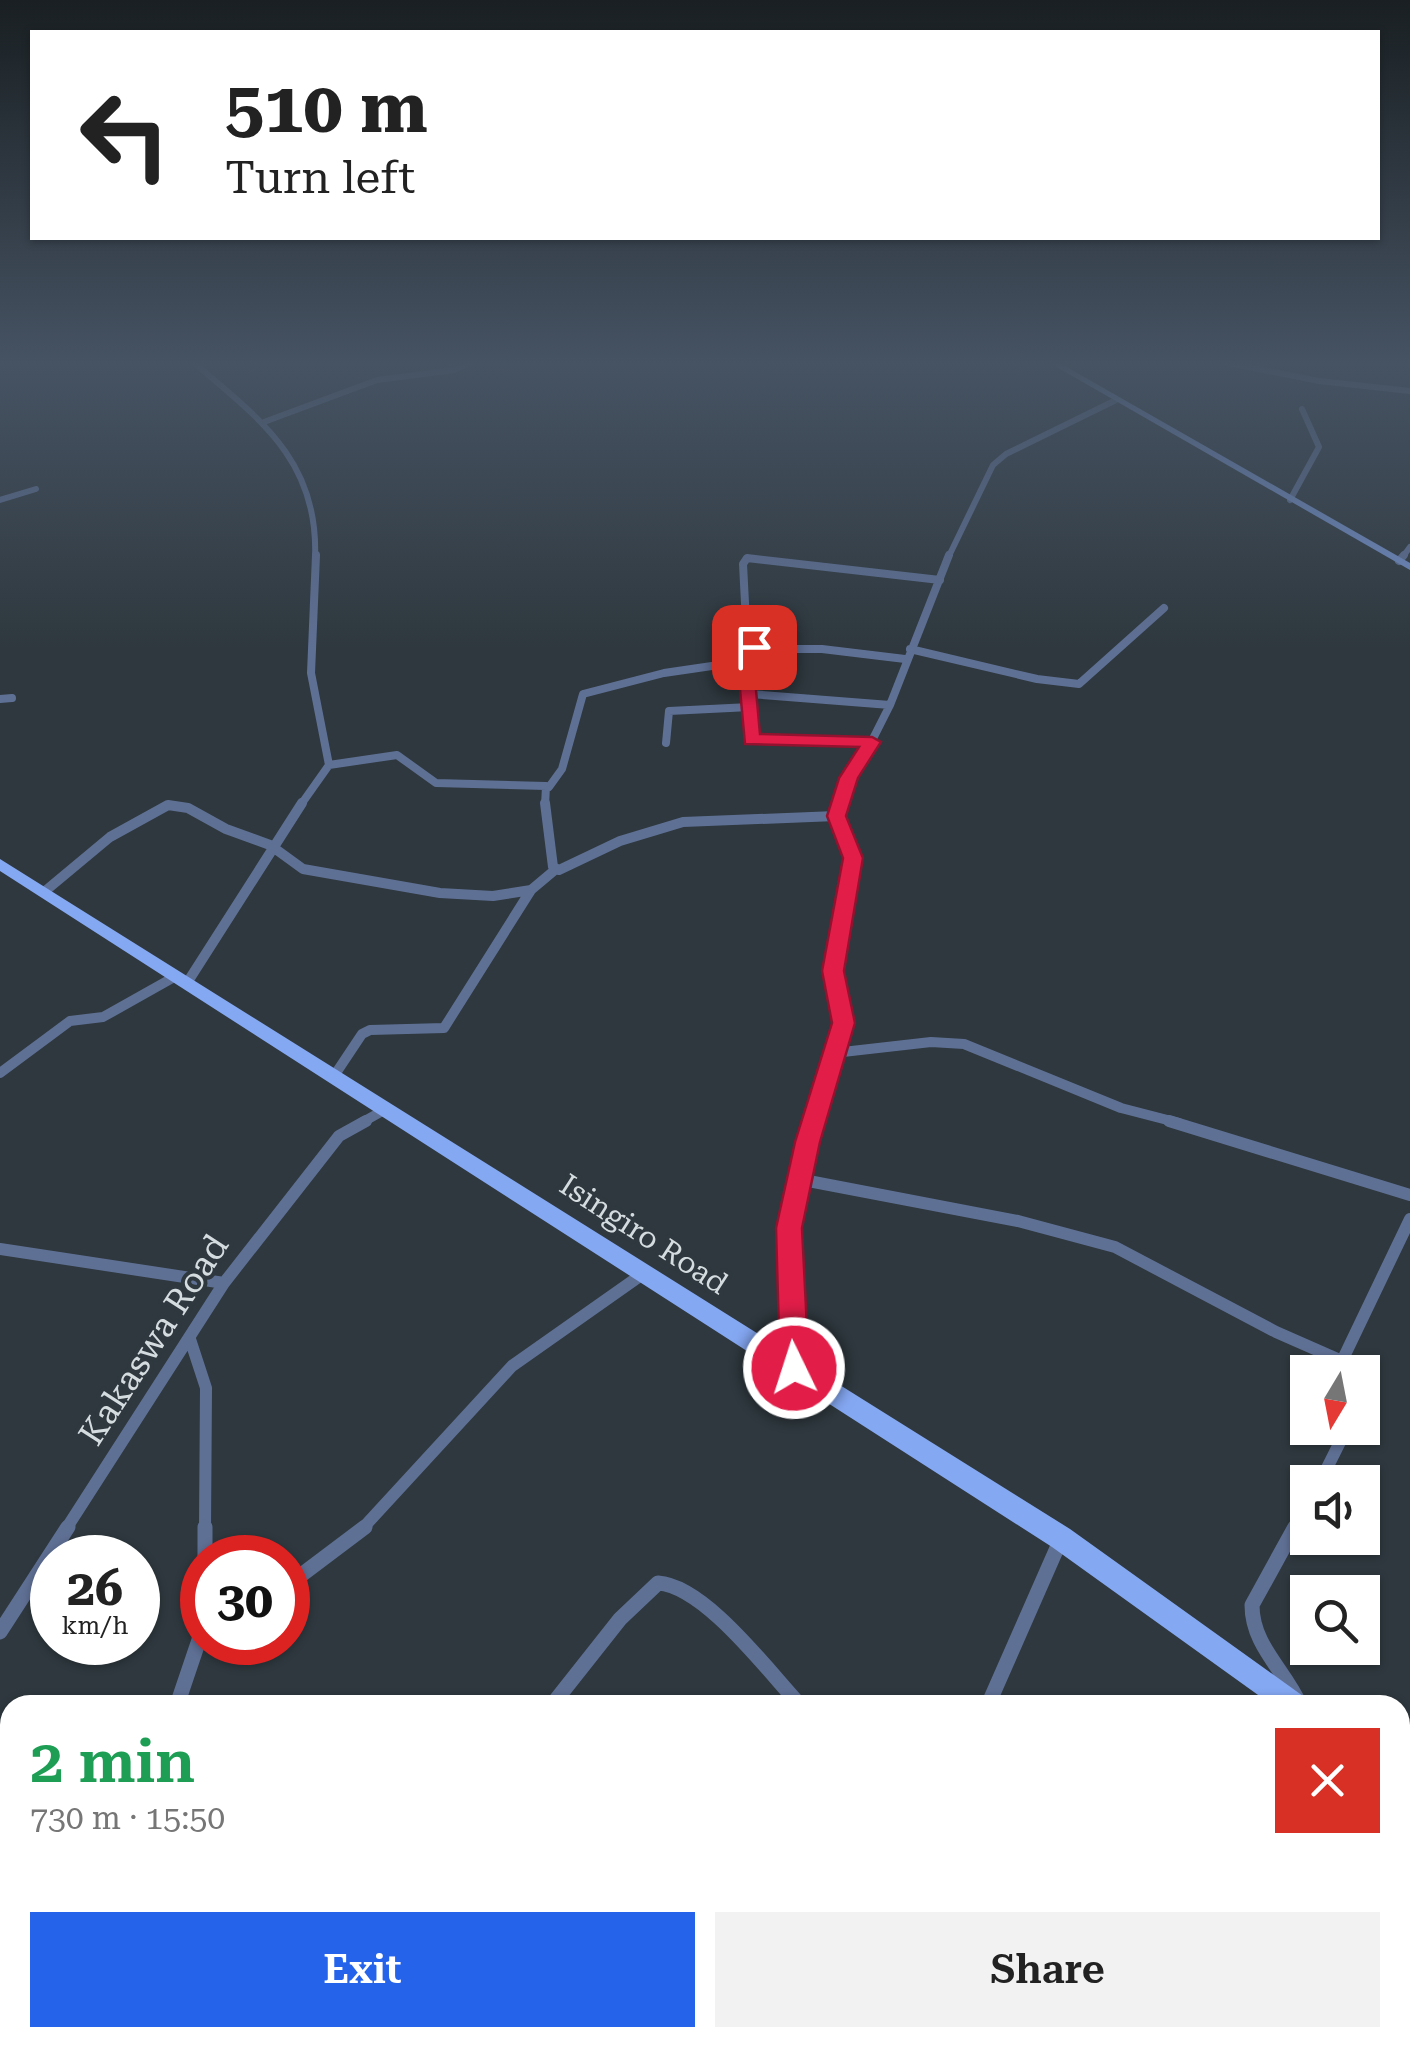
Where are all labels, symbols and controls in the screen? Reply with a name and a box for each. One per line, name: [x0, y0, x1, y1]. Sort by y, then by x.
text: 510 m: [225, 67, 428, 149]
icon: left: [60, 70, 190, 200]
text: Turn left: [225, 151, 415, 204]
pin: [712, 605, 797, 690]
icon: arrive: [727, 620, 782, 675]
street label: Isingiro Road: [554, 1167, 734, 1301]
street label: Kakaswa Road: [71, 1227, 237, 1453]
position arrow: [742, 1316, 846, 1420]
north arrow: [1290, 1355, 1380, 1445]
map controls: [1290, 1355, 1380, 1665]
button: sound: [1290, 1465, 1380, 1555]
speed limit sign: 30: [180, 1535, 310, 1665]
text: 26: [67, 1559, 123, 1617]
button: search: [1290, 1575, 1380, 1665]
text: km/h: [62, 1611, 128, 1640]
text: 2 min: [30, 1726, 195, 1797]
button: close: [1275, 1728, 1380, 1833]
text: 730 m · 15:50: [30, 1799, 225, 1837]
button: Exit: [30, 1912, 695, 2027]
button: Share: [715, 1912, 1380, 2027]

